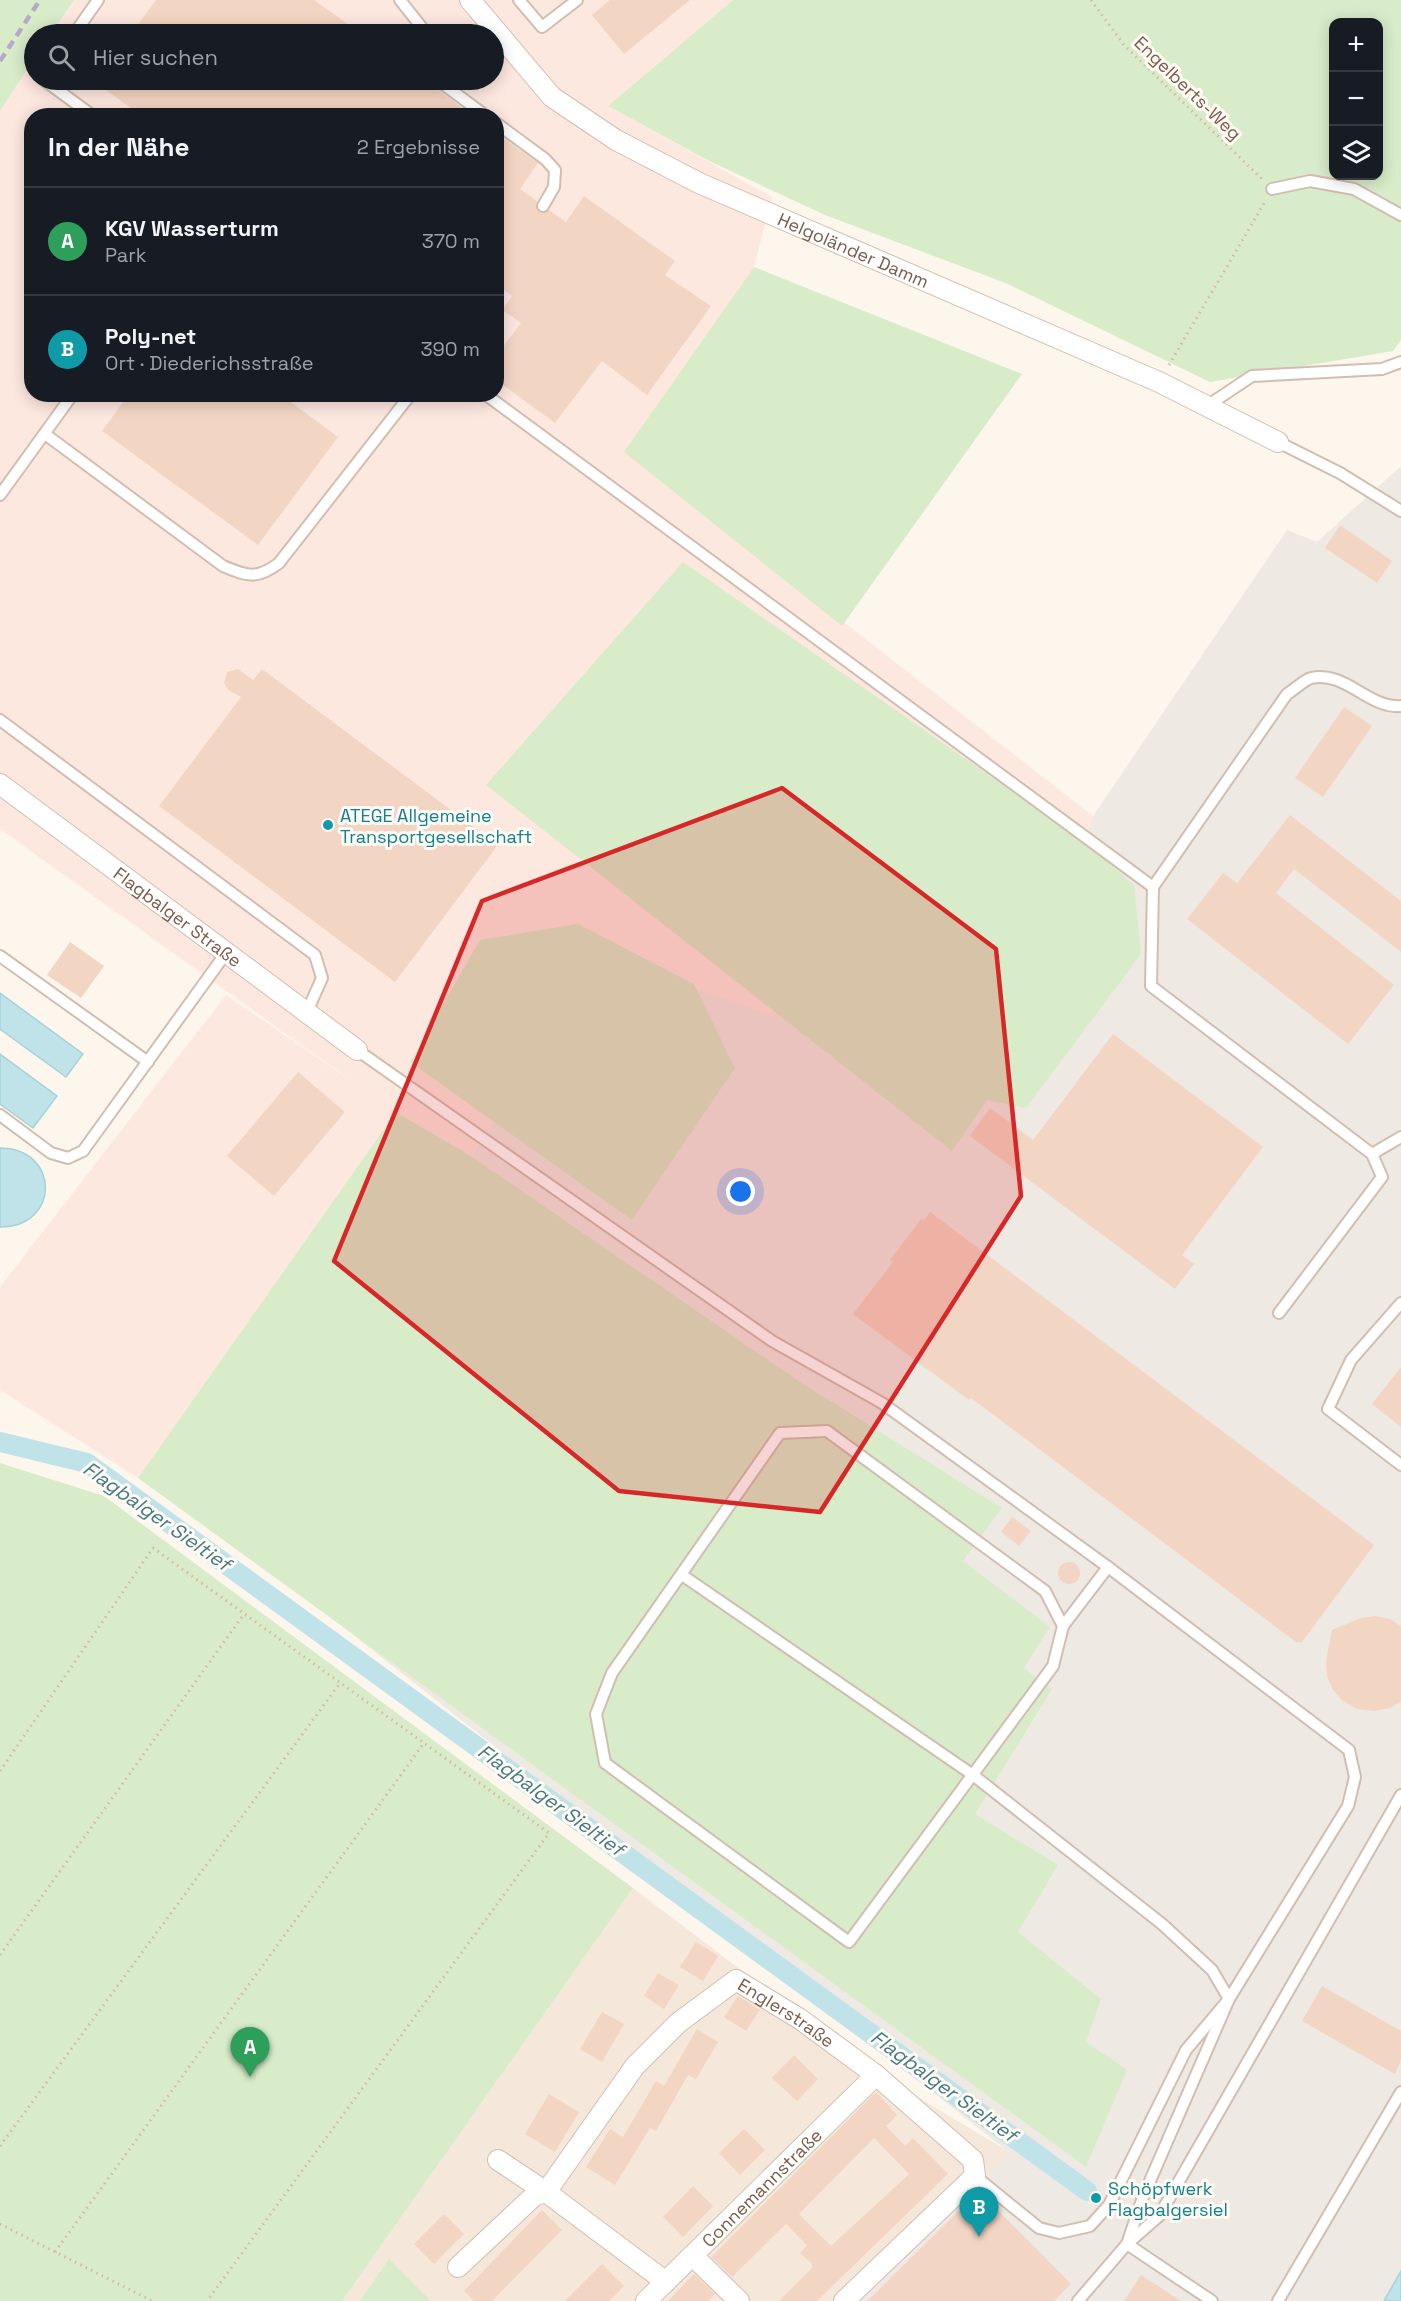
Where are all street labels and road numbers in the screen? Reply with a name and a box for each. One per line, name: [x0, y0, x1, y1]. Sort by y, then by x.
street label: Engelberts-Weg: [1130, 31, 1246, 145]
street label: Helgoländer Damm: [774, 207, 933, 293]
street label: Flagbalger Straße: [109, 861, 247, 972]
street label: Englerstraße: [734, 1973, 839, 2052]
street label: Connemannstraße: [697, 2123, 827, 2252]

